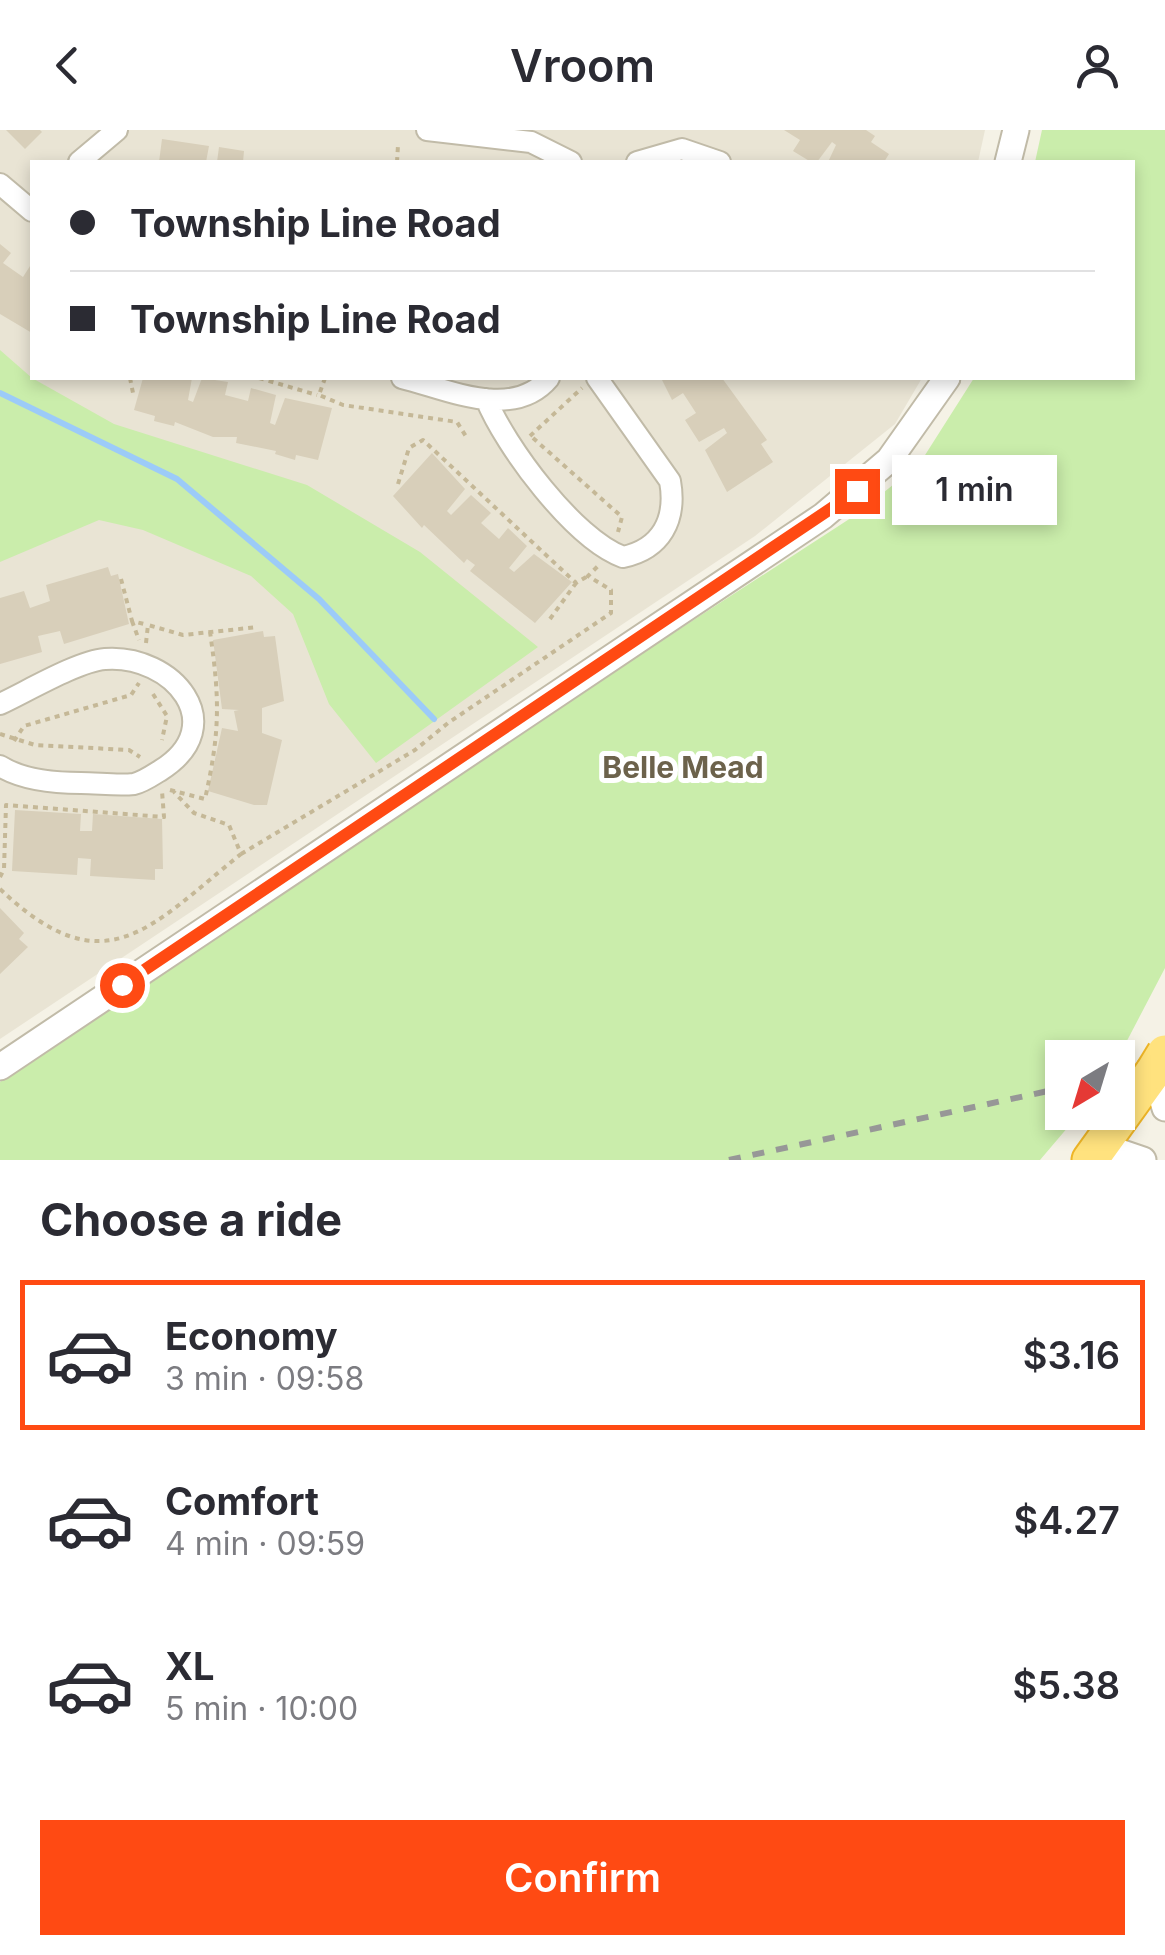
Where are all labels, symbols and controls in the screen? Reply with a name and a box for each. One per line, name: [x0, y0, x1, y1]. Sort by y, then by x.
icon: back: [40, 38, 95, 93]
text: Vroom: [510, 38, 655, 93]
icon: person: [1070, 38, 1125, 93]
text: Township Line Road: [130, 200, 501, 246]
text: Township Line Road: [130, 296, 501, 342]
callout: 1 min: [892, 456, 1057, 526]
route end: [835, 469, 880, 514]
text: 1 min: [935, 470, 1014, 509]
district label: Belle Mead: [602, 749, 764, 785]
route start: [100, 963, 145, 1008]
north arrow: [1045, 1040, 1135, 1130]
map controls: [1045, 1040, 1135, 1130]
text: Choose a ride: [40, 1192, 342, 1247]
icon: car: [45, 1310, 135, 1400]
text: Economy: [165, 1313, 338, 1359]
text: $3.16: [1023, 1332, 1120, 1378]
text: 3 min · 09:58: [165, 1359, 364, 1398]
icon: car: [45, 1475, 135, 1565]
text: Comfort: [165, 1478, 319, 1524]
text: $4.27: [1014, 1497, 1120, 1543]
text: 4 min · 09:59: [165, 1524, 365, 1563]
icon: car: [45, 1640, 135, 1730]
text: XL: [165, 1643, 215, 1689]
text: $5.38: [1013, 1662, 1120, 1708]
text: 5 min · 10:00: [165, 1689, 358, 1728]
button: Confirm: [40, 1820, 1125, 1935]

